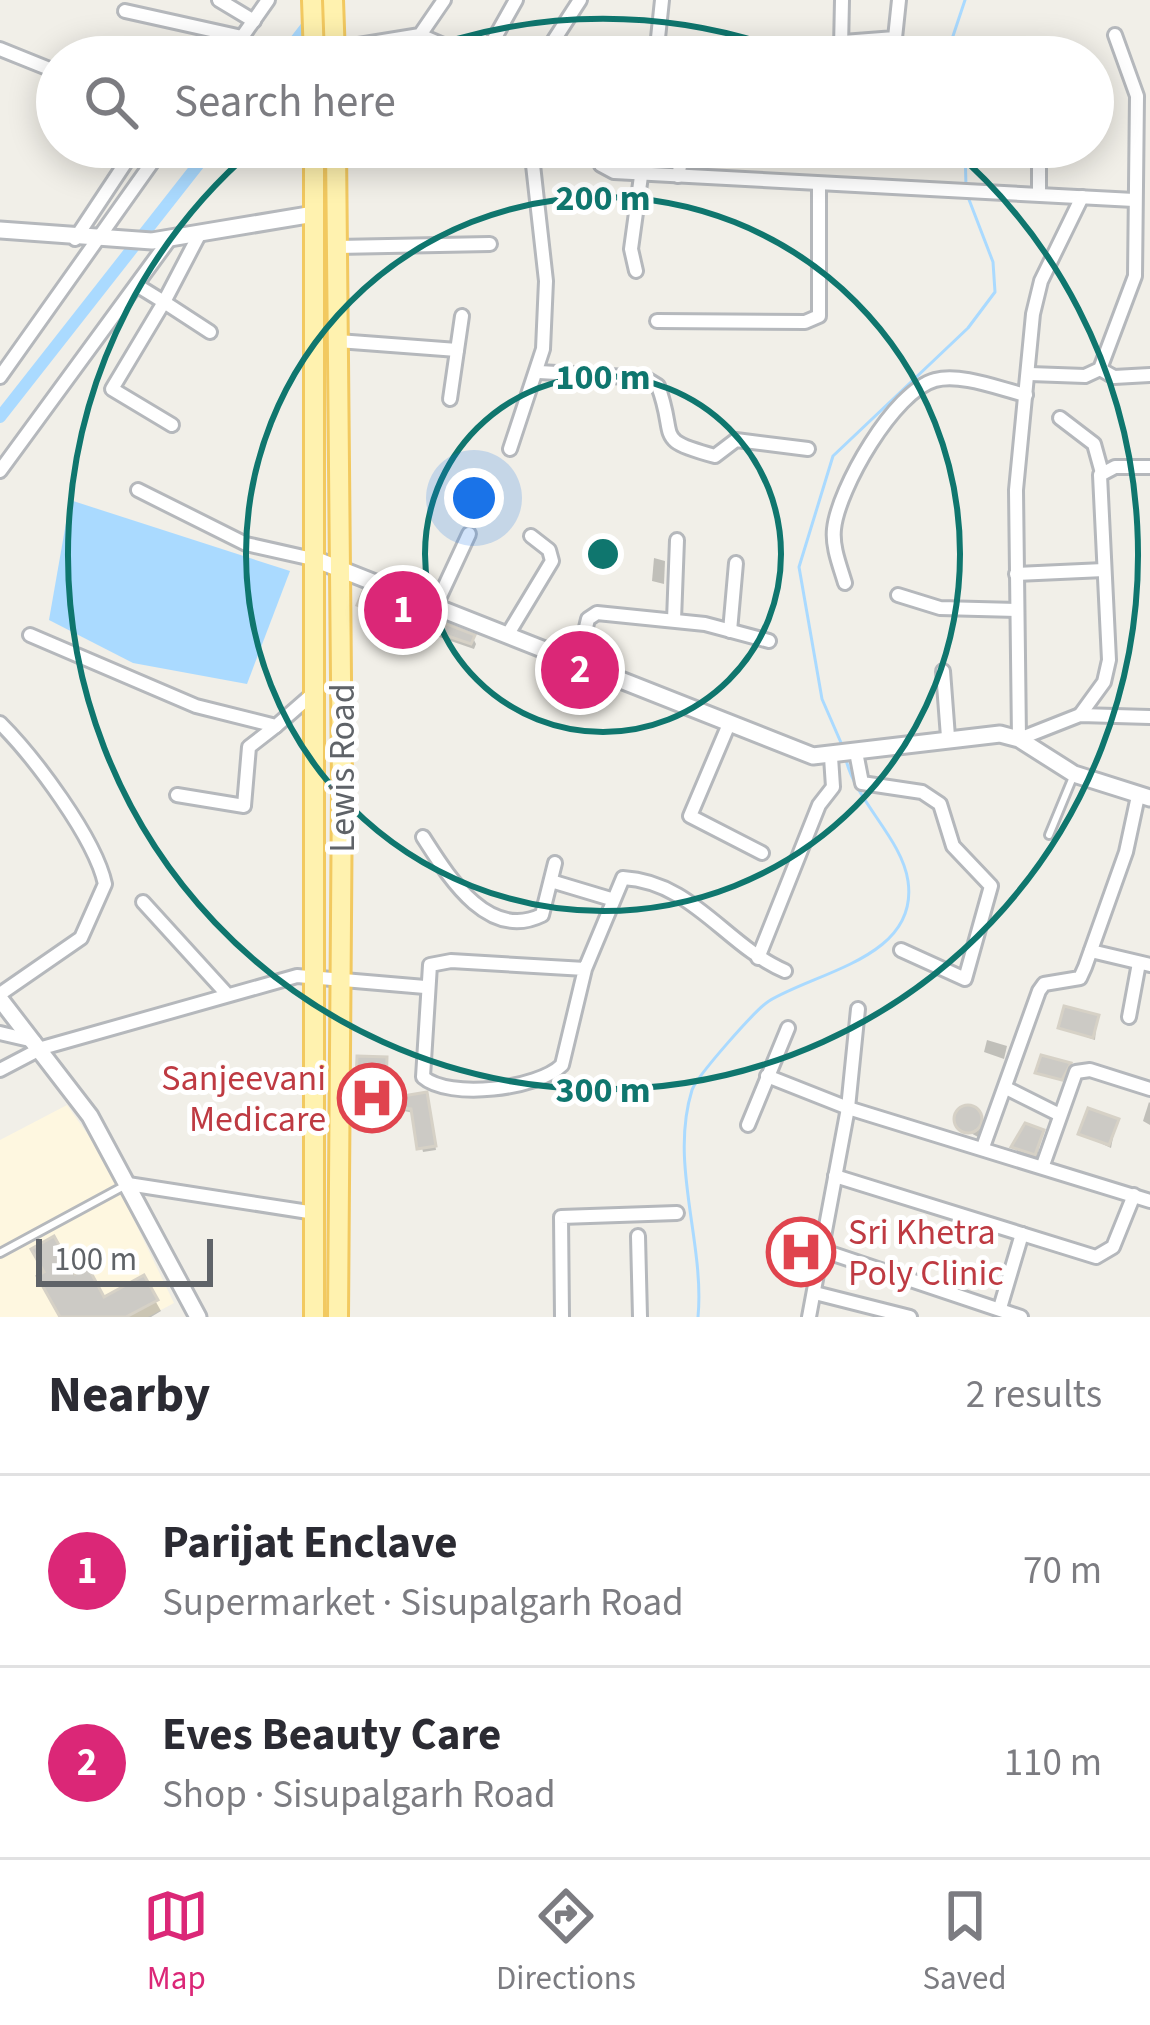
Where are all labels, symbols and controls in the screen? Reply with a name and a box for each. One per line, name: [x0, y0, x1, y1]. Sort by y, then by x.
search box: [36, 36, 1114, 168]
icon: search: [78, 69, 144, 135]
text: Search here: [174, 70, 396, 134]
text: 200 m: [555, 173, 651, 224]
text: 100 m: [555, 352, 651, 403]
your location: [444, 468, 504, 528]
centre of rings: [582, 533, 624, 575]
pin: 1: [364, 565, 442, 655]
pin: 2: [541, 625, 619, 715]
street label: Lewis Road: [317, 683, 368, 853]
place label: Sanjeevani Medicare: [161, 1053, 326, 1145]
hospital icon: Sanjeevani Medicare: [337, 1063, 407, 1133]
text: 300 m: [555, 1065, 651, 1116]
place label: Sri Khetra Poly Clinic: [848, 1207, 1004, 1299]
hospital icon: Sri Khetra Poly Clinic: [766, 1217, 836, 1287]
scale bar: [36, 1233, 213, 1286]
text: 100 m: [54, 1236, 137, 1283]
text: Nearby: [48, 1359, 210, 1431]
text: 2 results: [966, 1367, 1102, 1423]
text: Parijat Enclave: [162, 1511, 458, 1575]
text: 1: [77, 1543, 97, 1599]
text: 70 m: [1023, 1543, 1102, 1599]
text: Supermarket · Sisupalgarh Road: [162, 1575, 684, 1631]
text: Eves Beauty Care: [162, 1703, 501, 1767]
text: 2: [77, 1735, 97, 1791]
text: 110 m: [1004, 1735, 1102, 1791]
text: Shop · Sisupalgarh Road: [162, 1767, 556, 1823]
tab: Map: [143, 1883, 209, 2002]
tab: Directions: [496, 1883, 636, 2002]
tab: Saved: [922, 1883, 1007, 2002]

